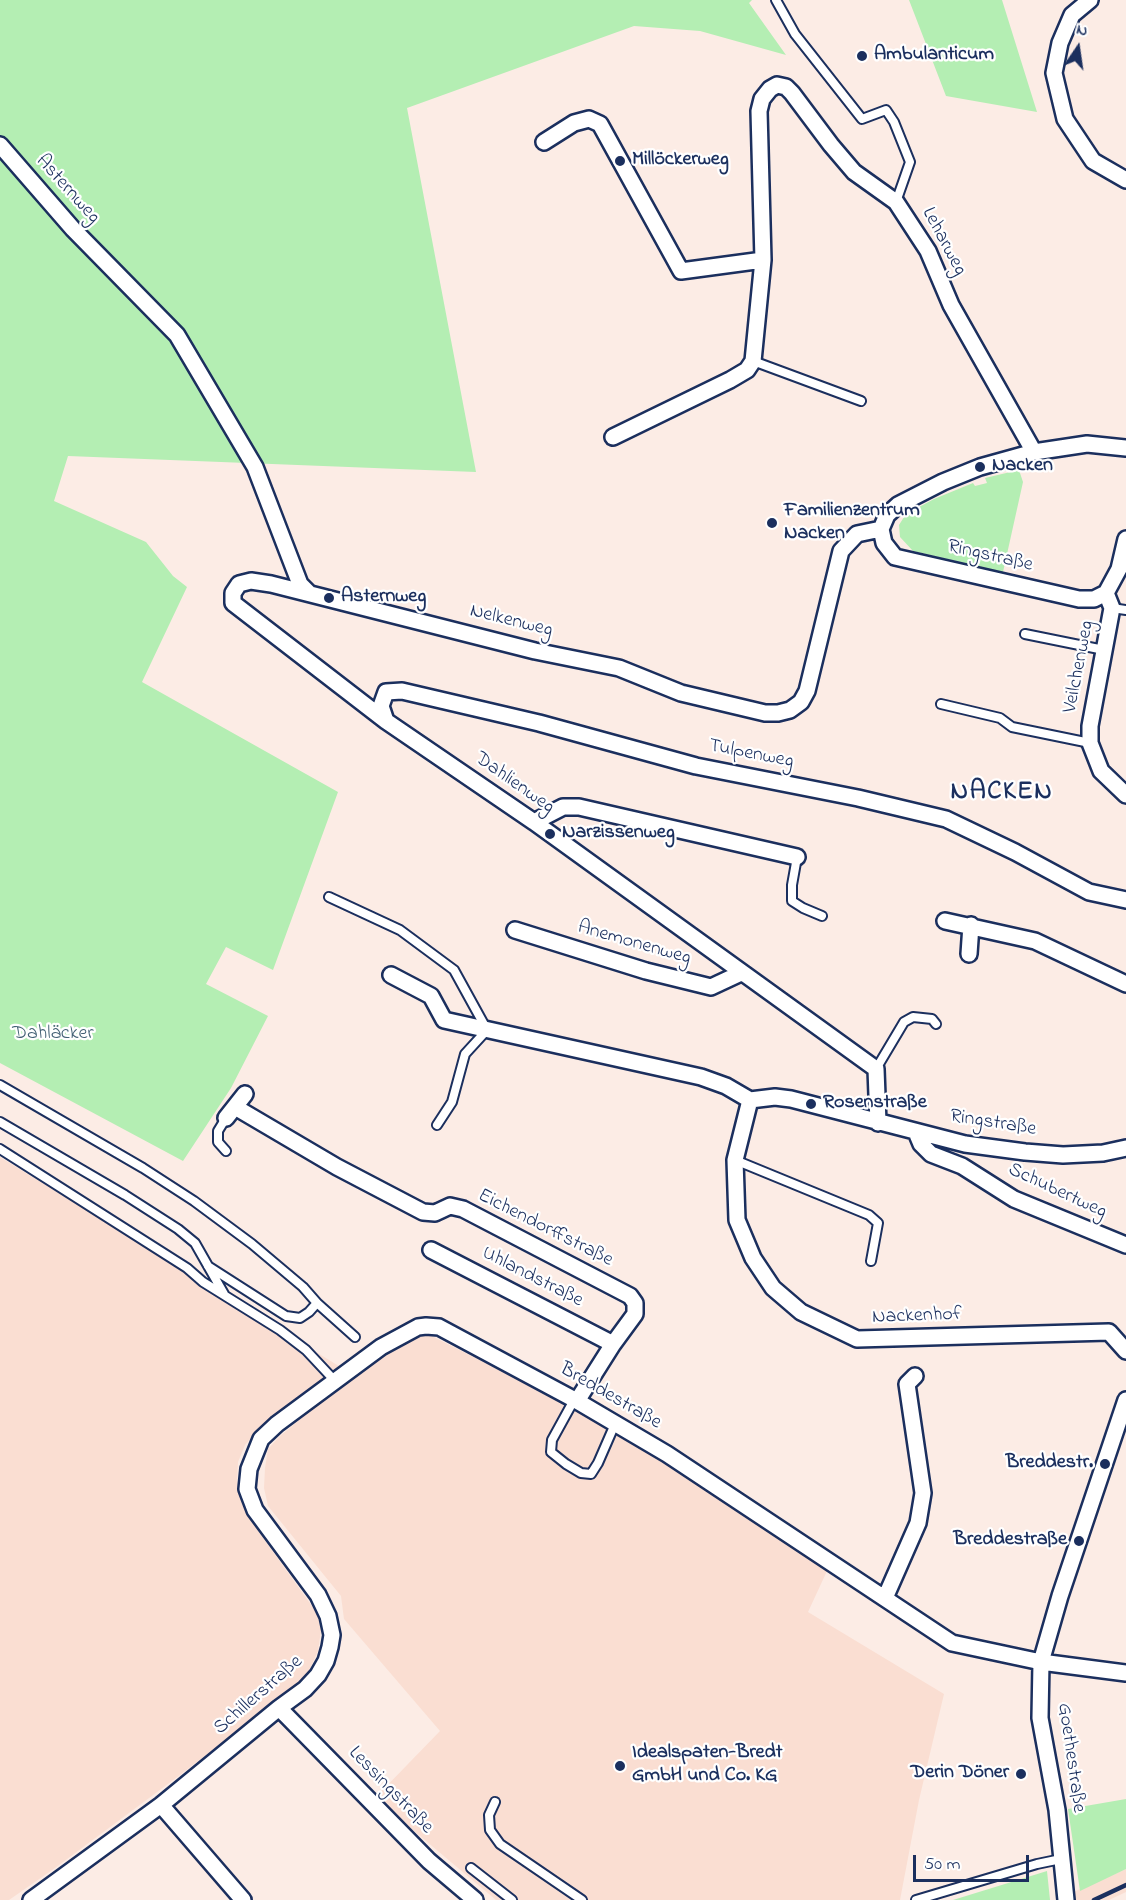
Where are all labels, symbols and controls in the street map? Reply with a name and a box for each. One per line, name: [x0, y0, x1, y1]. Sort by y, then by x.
north arrow: [1048, 18, 1108, 78]
text: N: [1074, 18, 1090, 43]
place label: Ambulanticum: [874, 44, 994, 68]
marker: Ambulanticum: [855, 49, 869, 63]
place label: Millöckerweg: [632, 149, 729, 173]
street label: Asternweg: [30, 150, 104, 230]
marker: Millöckerweg: [613, 154, 627, 168]
street label: Leharweg: [915, 204, 971, 280]
place label: Nacken: [992, 455, 1053, 479]
marker: Nacken: [973, 460, 987, 474]
place label: Familienzentrum Nacken: [784, 500, 920, 547]
marker: Familienzentrum Nacken: [765, 516, 779, 530]
street label: Ringstraße: [945, 536, 1035, 578]
place label: Asternweg: [341, 586, 426, 610]
marker: Asternweg: [322, 591, 336, 605]
street label: Nelkenweg: [467, 600, 555, 644]
street label: Veilchenweg: [1059, 619, 1101, 715]
street label: Tulpenweg: [707, 735, 795, 775]
street label: Dahlienweg: [470, 748, 558, 820]
district label: NACKEN: [951, 778, 1053, 810]
place label: Narzissenweg: [562, 822, 675, 846]
marker: Narzissenweg: [543, 827, 557, 841]
street label: Anemonenweg: [575, 916, 693, 972]
park label: Dahläcker: [12, 1023, 94, 1047]
place label: Rosenstraße: [823, 1092, 927, 1116]
marker: Rosenstraße: [804, 1097, 818, 1111]
street label: Ringstraße: [948, 1105, 1038, 1143]
street label: Schubertweg: [1004, 1159, 1110, 1225]
street label: Eichendorffstraße: [473, 1185, 617, 1273]
street label: Uhlandstraße: [477, 1242, 587, 1314]
street label: Nackenhof: [872, 1303, 962, 1331]
street label: Breddestraße: [555, 1358, 665, 1436]
place label: Breddestr.: [1006, 1452, 1093, 1476]
marker: Breddestr.: [1098, 1457, 1112, 1471]
place label: Breddestraße: [954, 1529, 1067, 1553]
marker: Breddestraße: [1072, 1534, 1086, 1548]
street label: Schillerstraße: [210, 1651, 308, 1741]
street label: Goethestraße: [1050, 1702, 1090, 1814]
street label: Lessingstraße: [342, 1742, 438, 1840]
place label: Idealspaten-Bredt GmbH und Co. KG: [632, 1742, 783, 1789]
marker: Idealspaten-Bredt GmbH und Co. KG: [613, 1759, 627, 1773]
place label: Derin Döner: [911, 1762, 1009, 1786]
marker: Derin Döner: [1014, 1767, 1028, 1781]
scale bar: [916, 1843, 1032, 1881]
text: 50 m: [924, 1852, 961, 1878]

